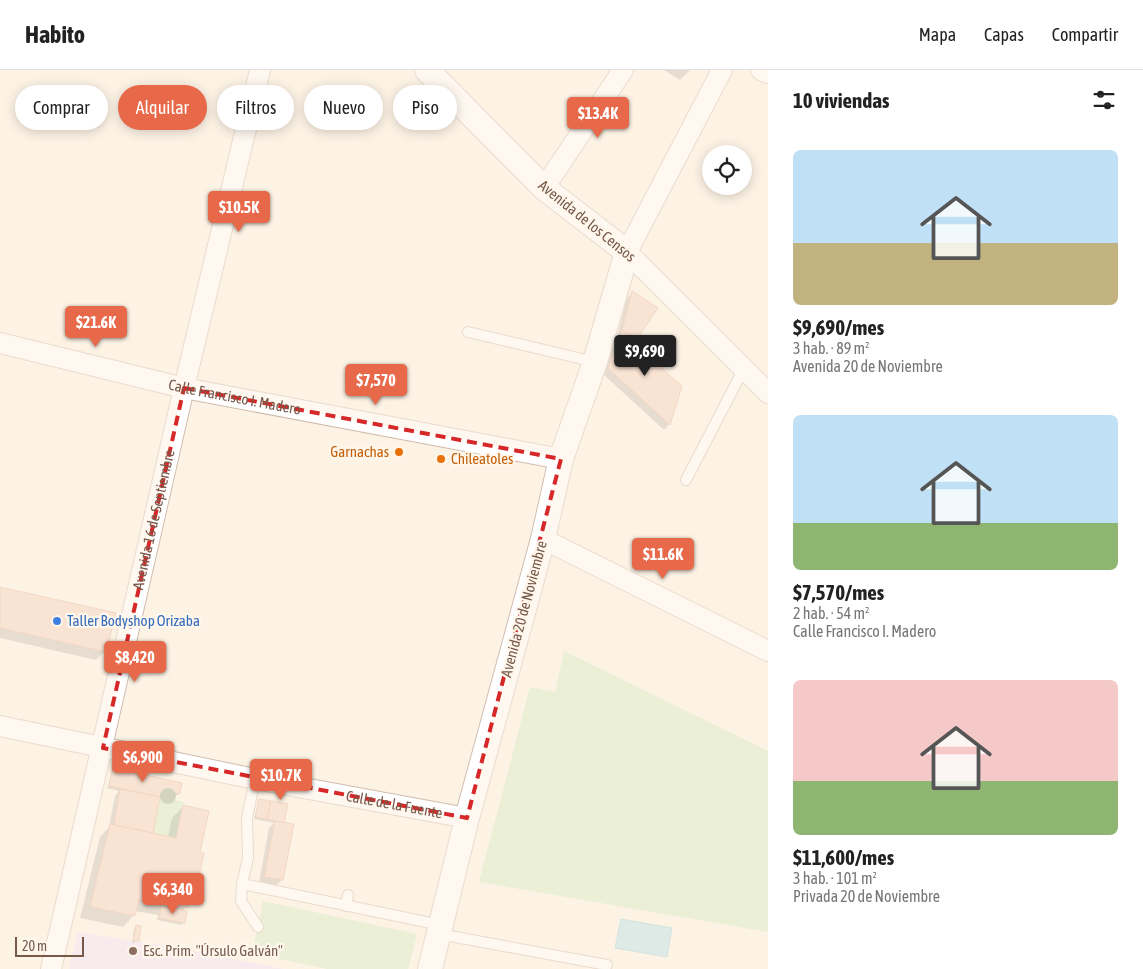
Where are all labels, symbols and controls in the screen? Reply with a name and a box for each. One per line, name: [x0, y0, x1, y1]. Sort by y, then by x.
text: Habito: [25, 21, 85, 48]
text: Mapa: [919, 24, 956, 45]
text: Capas: [984, 24, 1024, 45]
text: Compartir: [1052, 24, 1118, 45]
chip: Comprar: [15, 85, 108, 130]
chip: Alquilar: [118, 85, 207, 130]
chip: Filtros: [217, 85, 294, 130]
chip: Nuevo: [304, 85, 383, 130]
chip: Piso: [393, 85, 457, 130]
icon: filters: [1090, 86, 1118, 114]
text: 10 viviendas: [793, 88, 889, 112]
pin: $13.4K: [557, 97, 639, 139]
text: $13.4K: [578, 104, 618, 122]
map controls: [702, 145, 752, 195]
button: locate: [702, 145, 752, 195]
street label: Avenida de los Censos: [535, 176, 639, 265]
icon: home: [911, 183, 1001, 273]
pin: $10.5K: [198, 190, 280, 233]
text: $10.5K: [219, 198, 259, 216]
pin: $21.6K: [55, 306, 137, 348]
text: $21.6K: [76, 313, 116, 331]
text: $9,690/mes: [793, 315, 884, 339]
pin: $9,690: [604, 334, 686, 377]
text: 3 hab. · 89 m²: [793, 339, 869, 357]
text: $9,690: [625, 342, 665, 360]
text: Avenida 20 de Noviembre: [793, 357, 943, 375]
pin: $7,570: [335, 364, 417, 406]
text: $7,570: [356, 371, 396, 389]
street label: Calle Francisco I. Madero: [167, 376, 303, 418]
place label: Garnachas: [330, 443, 389, 460]
marker: Garnachas: [393, 446, 405, 458]
street label: Avenida 16 de Septiembre: [129, 448, 178, 591]
icon: home: [911, 448, 1001, 538]
place label: Chileatoles: [451, 450, 513, 467]
marker: Chileatoles: [435, 453, 447, 465]
pin: $11.6K: [622, 538, 704, 580]
street label: Avenida 20 de Noviembre: [497, 539, 550, 679]
text: $11.6K: [643, 545, 683, 563]
text: $7,570/mes: [793, 580, 884, 604]
text: 2 hab. · 54 m²: [793, 604, 869, 622]
place label: Taller Bodyshop Orizaba: [67, 612, 200, 629]
marker: Taller Bodyshop Orizaba: [51, 615, 63, 627]
text: Calle Francisco I. Madero: [793, 622, 936, 640]
pin: $8,420: [94, 640, 176, 683]
text: $8,420: [115, 648, 155, 666]
icon: home: [911, 713, 1001, 803]
pin: $6,900: [102, 740, 184, 783]
text: $6,900: [123, 748, 163, 766]
pin: $10.7K: [240, 758, 322, 801]
text: $10.7K: [261, 766, 301, 784]
street label: Calle de la Fuente: [345, 787, 444, 821]
text: $11,600/mes: [793, 845, 894, 869]
text: 3 hab. · 101 m²: [793, 869, 877, 887]
pin: $6,340: [132, 872, 214, 915]
text: $6,340: [153, 880, 193, 898]
text: Privada 20 de Noviembre: [793, 887, 940, 905]
scale bar: [15, 934, 84, 957]
text: 20 m: [22, 938, 47, 954]
place label: Esc. Prim. "Úrsulo Galván": [143, 942, 283, 959]
marker: Esc. Prim. "Úrsulo Galván": [127, 945, 139, 957]

